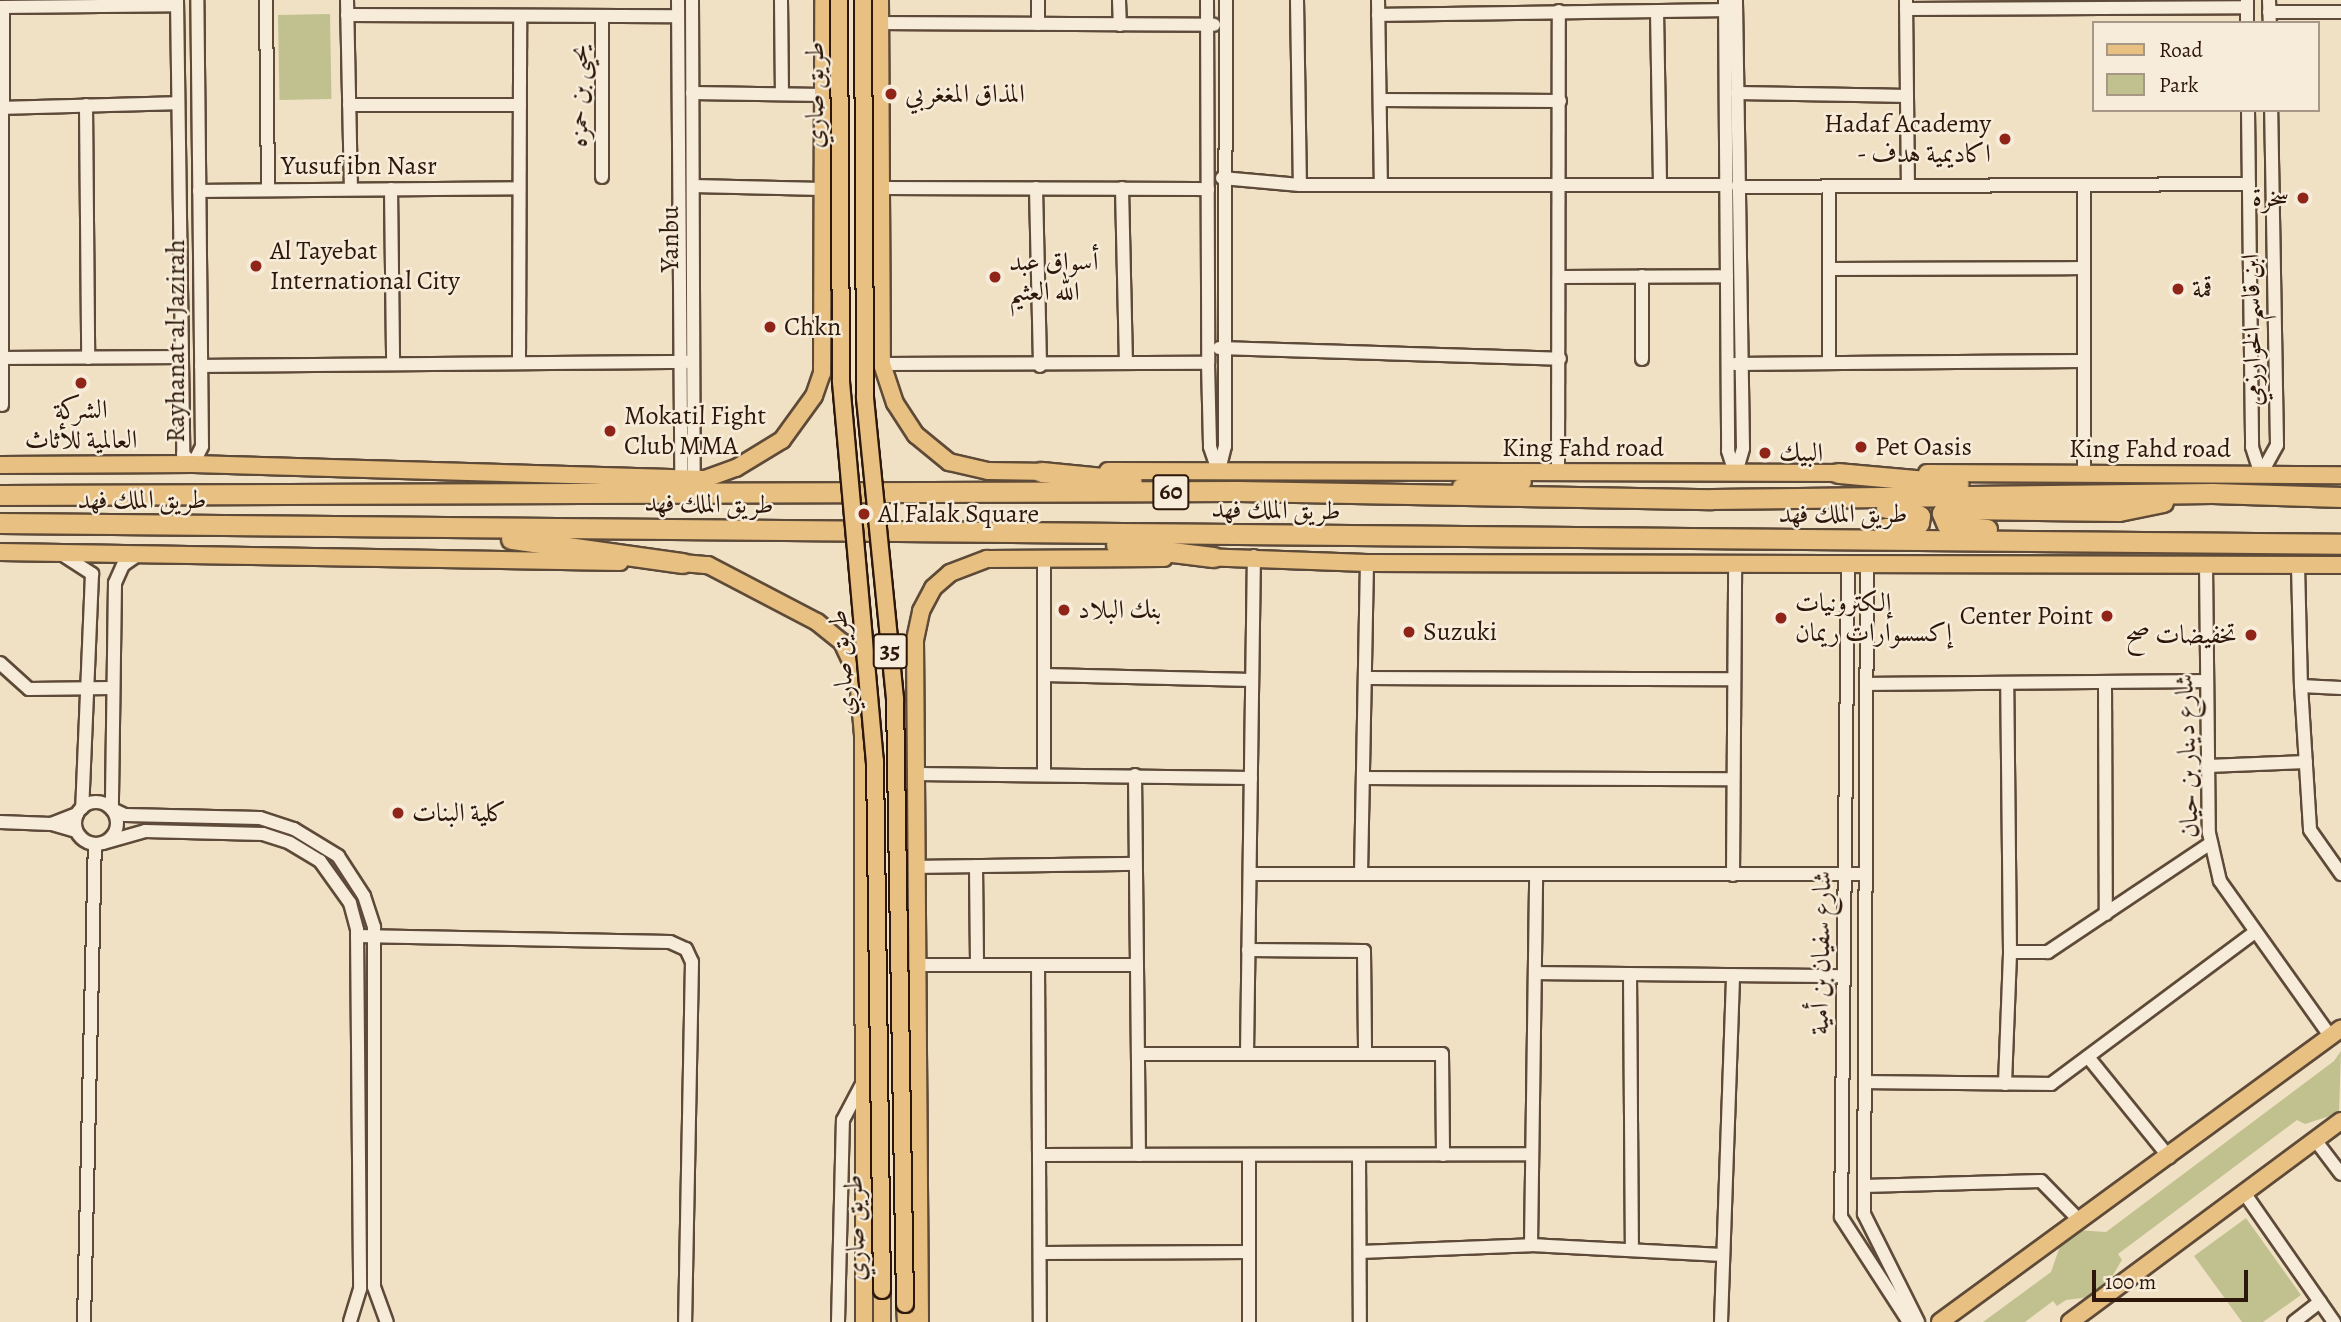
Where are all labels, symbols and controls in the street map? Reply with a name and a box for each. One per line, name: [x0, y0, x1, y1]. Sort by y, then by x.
legend: [2092, 21, 2320, 112]
text: Road: [2159, 36, 2203, 64]
street label: طريق صاري: [799, 41, 831, 149]
street label: يحيى بن حمزه: [563, 45, 595, 147]
text: Park: [2159, 71, 2198, 99]
place label: المذاق المغغربي: [905, 78, 1025, 110]
marker: المذاق المغغربي: [883, 86, 899, 102]
place label: Hadaf Academy - اكاديمية هدف: [1824, 108, 1991, 170]
marker: Hadaf Academy - اكاديمية هدف: [1997, 131, 2013, 147]
street label: Yusuf ibn Nasr: [281, 150, 437, 182]
place label: سخرة: [2252, 182, 2289, 214]
marker: سخرة: [2295, 190, 2311, 206]
street label: Yanbu: [654, 206, 686, 272]
place label: Al Tayebat International City: [270, 235, 460, 296]
street label: Rayhanat al Jazirah: [160, 239, 192, 443]
place label: أسواق عبد الله العثيم: [1009, 246, 1098, 308]
street label: ابن قاسم الخوارزمي: [2235, 254, 2269, 406]
marker: Al Tayebat International City: [248, 258, 264, 274]
marker: أسواق عبد الله العثيم: [987, 269, 1003, 285]
place label: قمة: [2192, 273, 2212, 305]
marker: قمة: [2170, 281, 2186, 297]
place label: Chkn: [784, 311, 841, 343]
marker: Chkn: [762, 319, 778, 335]
marker: الشركة العالمية للأثاث: [73, 375, 89, 391]
place label: الشركة العالمية للأثاث: [25, 394, 137, 456]
place label: Mokatil Fight Club MMA: [624, 400, 766, 462]
marker: Mokatil Fight Club MMA: [602, 423, 618, 439]
place label: Pet Oasis: [1875, 431, 1972, 463]
street label: King Fahd road: [1502, 432, 1664, 464]
street label: King Fahd road: [2069, 433, 2231, 465]
place label: البيك: [1779, 437, 1823, 469]
marker: Pet Oasis: [1853, 439, 1869, 455]
marker: البيك: [1757, 445, 1773, 461]
road number: 60: [1152, 472, 1190, 512]
street label: طريق الملك فهد: [77, 484, 207, 516]
street label: طريق الملك فهد: [644, 487, 774, 521]
street label: طريق الملك فهد: [1211, 493, 1341, 527]
place label: Al Falak Square: [878, 498, 1039, 530]
street label: طريق الملك فهد: [1778, 498, 1908, 530]
marker: Al Falak Square: [856, 506, 872, 522]
place label: إلكترونيات إكسسوارات ريمان: [1795, 587, 1952, 648]
place label: بنك البلاد: [1078, 594, 1162, 626]
place label: Center Point: [1960, 600, 2093, 632]
marker: بنك البلاد: [1056, 602, 1072, 618]
street label: طريق صاري: [822, 608, 862, 718]
marker: Center Point: [2099, 608, 2115, 624]
marker: إلكترونيات إكسسوارات ريمان: [1773, 610, 1789, 626]
place label: Suzuki: [1423, 616, 1497, 648]
place label: تخفيضات صح: [2125, 619, 2237, 651]
marker: Suzuki: [1401, 624, 1417, 640]
marker: تخفيضات صح: [2243, 627, 2259, 643]
road number: 35: [872, 630, 908, 672]
street label: شارع دينار بن حيان: [2169, 673, 2205, 839]
place label: كلية البنات: [412, 797, 506, 829]
marker: كلية البنات: [390, 805, 406, 821]
street label: شارع سفيان بن أمية: [1804, 871, 1838, 1035]
street label: طريق صاري: [838, 1174, 872, 1282]
scale bar: [2096, 1256, 2252, 1300]
text: 100 m: [2105, 1268, 2156, 1296]

